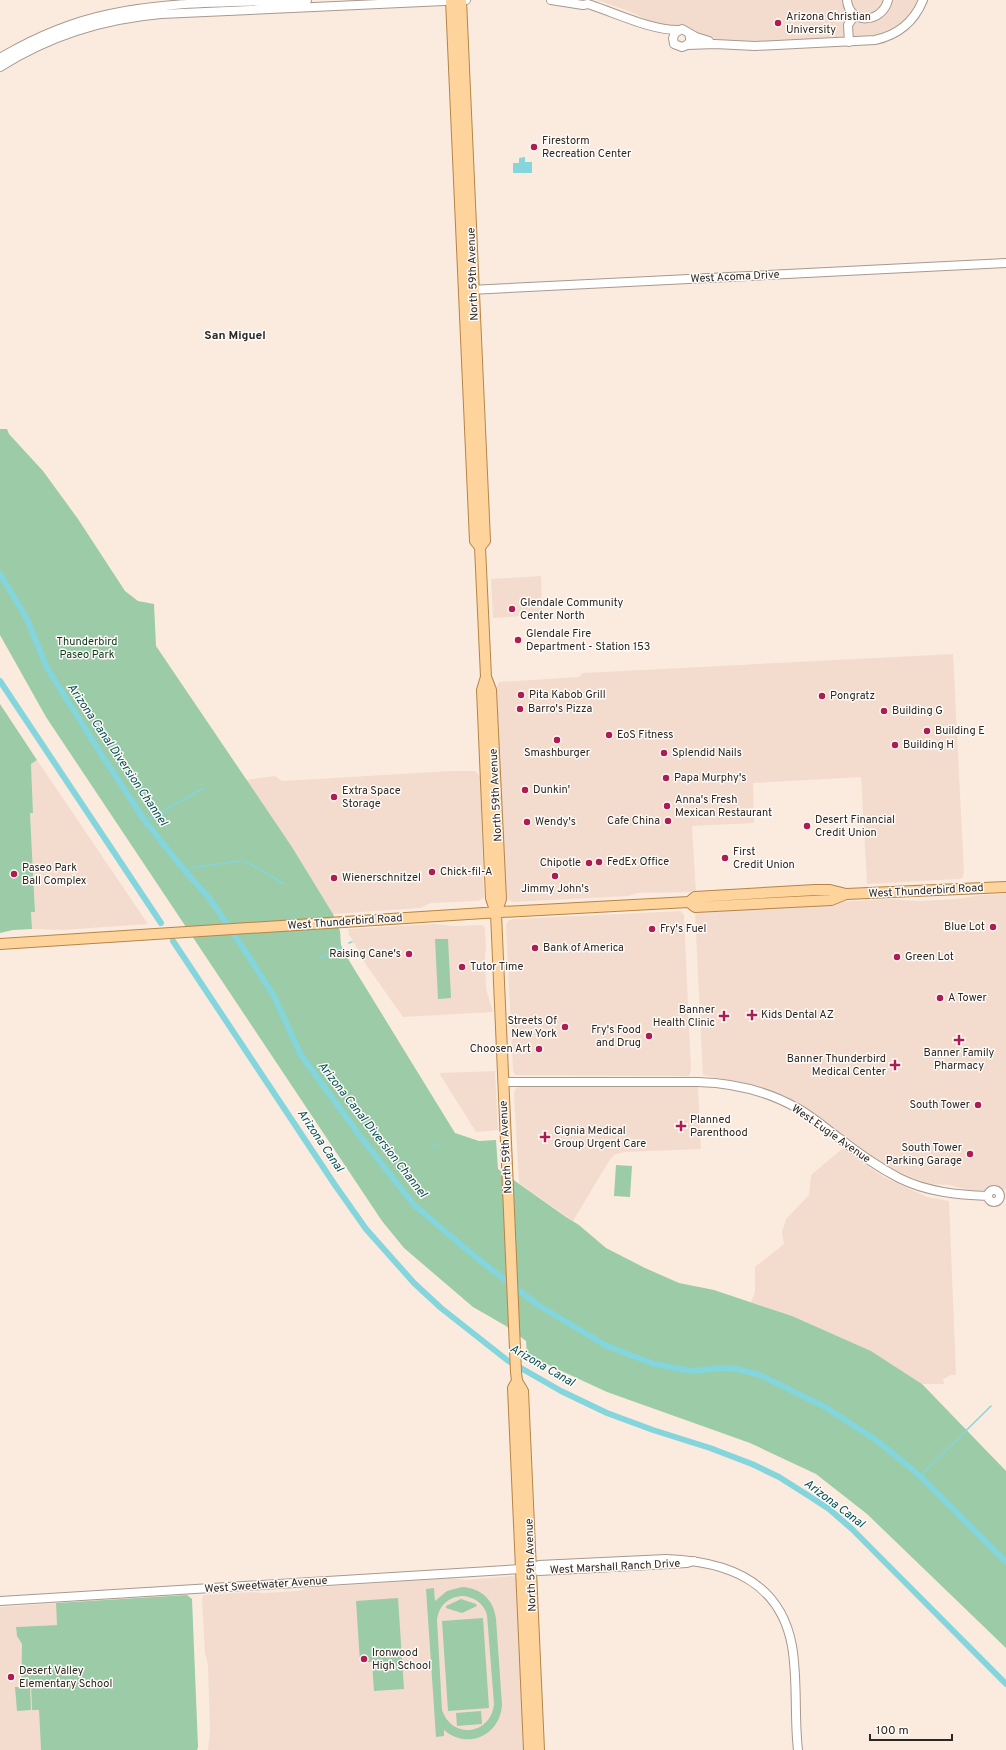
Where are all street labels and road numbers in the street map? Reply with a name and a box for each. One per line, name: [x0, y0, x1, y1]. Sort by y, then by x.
street label: North 59th Avenue: [464, 227, 482, 321]
street label: West Acoma Drive: [690, 268, 780, 286]
street label: North 59th Avenue: [487, 748, 505, 842]
street label: West Thunderbird Road: [868, 881, 984, 901]
street label: West Thunderbird Road: [287, 911, 403, 933]
street label: North 59th Avenue: [497, 1100, 515, 1194]
street label: West Eugie Avenue: [789, 1102, 873, 1167]
street label: North 59th Avenue: [522, 1518, 540, 1612]
street label: West Marshall Ranch Drive: [549, 1557, 681, 1577]
street label: West Sweetwater Avenue: [204, 1574, 328, 1596]

